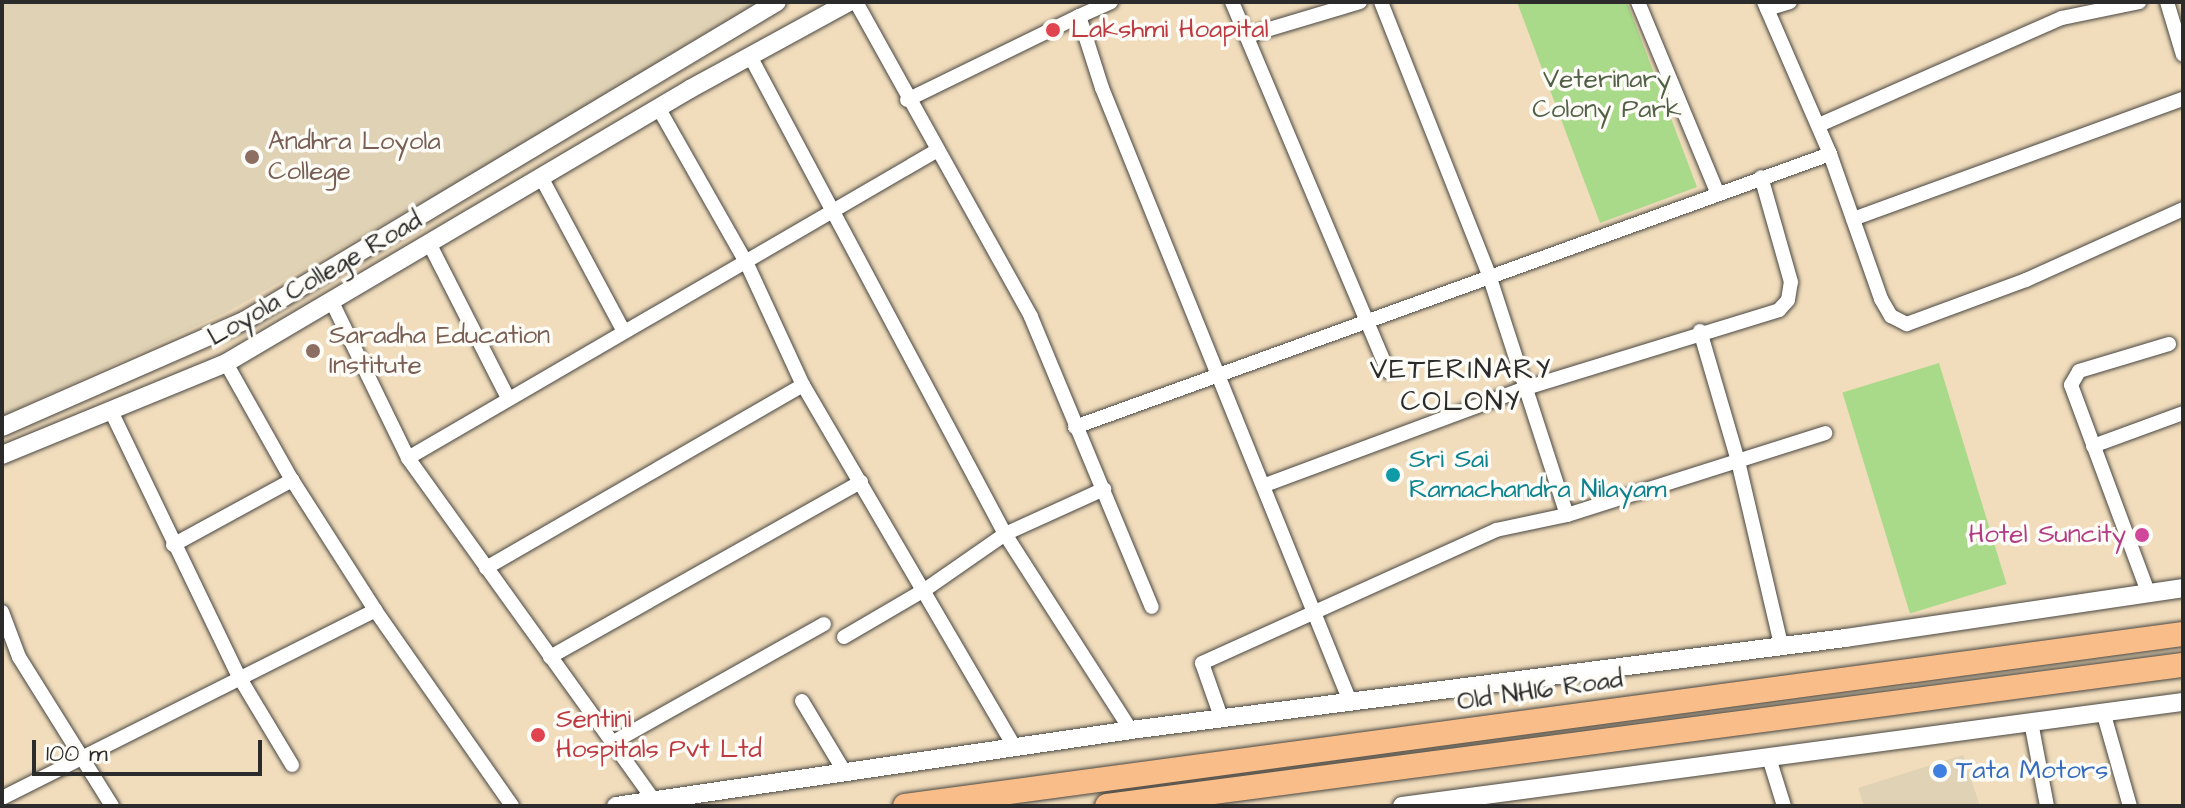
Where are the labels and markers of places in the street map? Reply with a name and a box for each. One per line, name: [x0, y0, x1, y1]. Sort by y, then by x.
place label: Lakshmi Hoapital: [1071, 14, 1269, 46]
marker: Lakshmi Hoapital: [1042, 19, 1064, 41]
place label: Andhra Loyola College: [268, 126, 441, 188]
marker: Andhra Loyola College: [243, 148, 261, 166]
place label: Saradha Education Institute: [329, 320, 550, 382]
marker: Saradha Education Institute: [304, 342, 322, 360]
place label: Sri Sai Ramachandra Nilayam: [1409, 444, 1666, 506]
marker: Sri Sai Ramachandra Nilayam: [1384, 466, 1402, 484]
place label: Hotel Suncity: [1968, 519, 2126, 551]
marker: Hotel Suncity: [2133, 526, 2151, 544]
place label: Sentini Hospitals Pvt Ltd: [556, 704, 762, 766]
marker: Sentini Hospitals Pvt Ltd: [527, 724, 549, 746]
place label: Tata Motors: [1956, 755, 2108, 787]
marker: Tata Motors: [1931, 762, 1949, 780]

